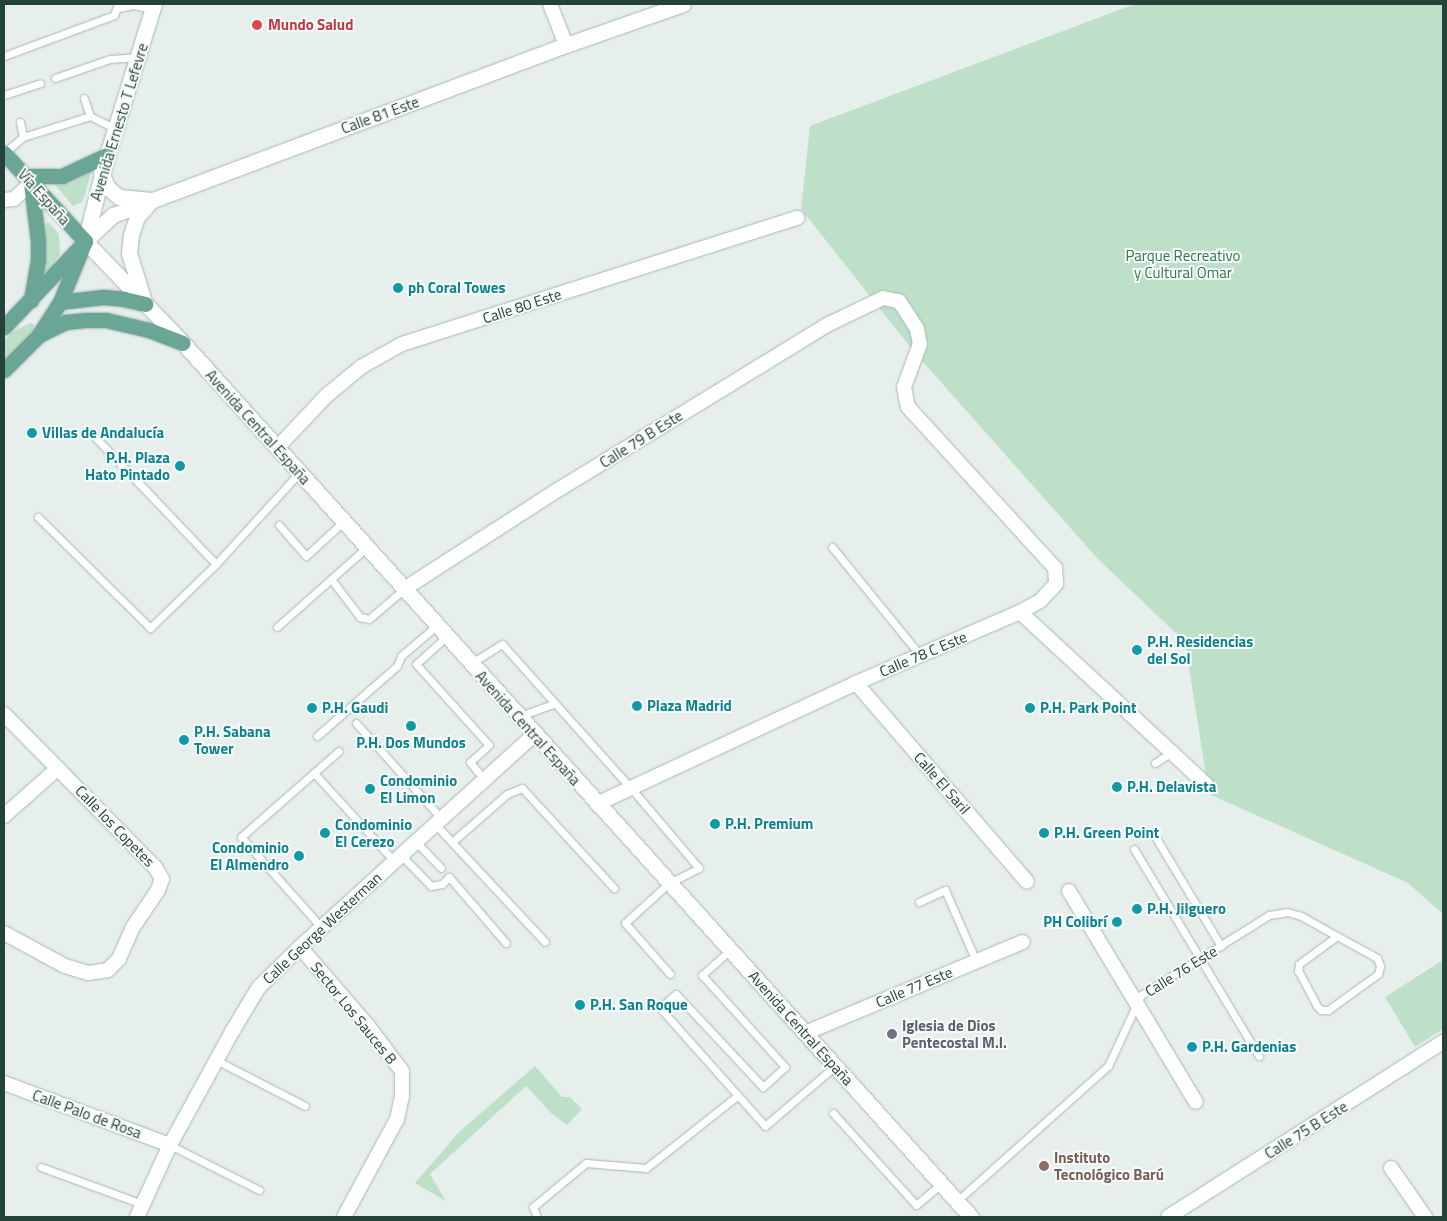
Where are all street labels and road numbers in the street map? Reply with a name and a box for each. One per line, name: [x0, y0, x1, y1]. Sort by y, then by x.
street label: Avenida Ernesto T Lefevre: [86, 41, 152, 203]
street label: Calle 81 Este: [339, 93, 421, 137]
street label: Vía España: [14, 165, 74, 229]
street label: Calle 80 Este: [480, 285, 564, 327]
street label: Avenida Central España: [202, 366, 314, 488]
street label: Calle 79 B Este: [596, 406, 686, 472]
street label: Calle 78 C Este: [877, 628, 969, 680]
street label: Avenida Central España: [472, 667, 584, 789]
street label: Calle El Saril: [910, 748, 974, 818]
street label: Calle los Copetes: [72, 782, 158, 870]
street label: Calle George Westerman: [259, 868, 385, 988]
street label: Calle 76 Este: [1142, 942, 1220, 1000]
street label: Sector Los Sauces B: [307, 958, 401, 1068]
street label: Calle 77 Este: [873, 963, 955, 1011]
street label: Avenida Central España: [745, 967, 857, 1089]
street label: Calle Palo de Rosa: [30, 1086, 144, 1142]
street label: Calle 75 B Este: [1261, 1097, 1351, 1163]

